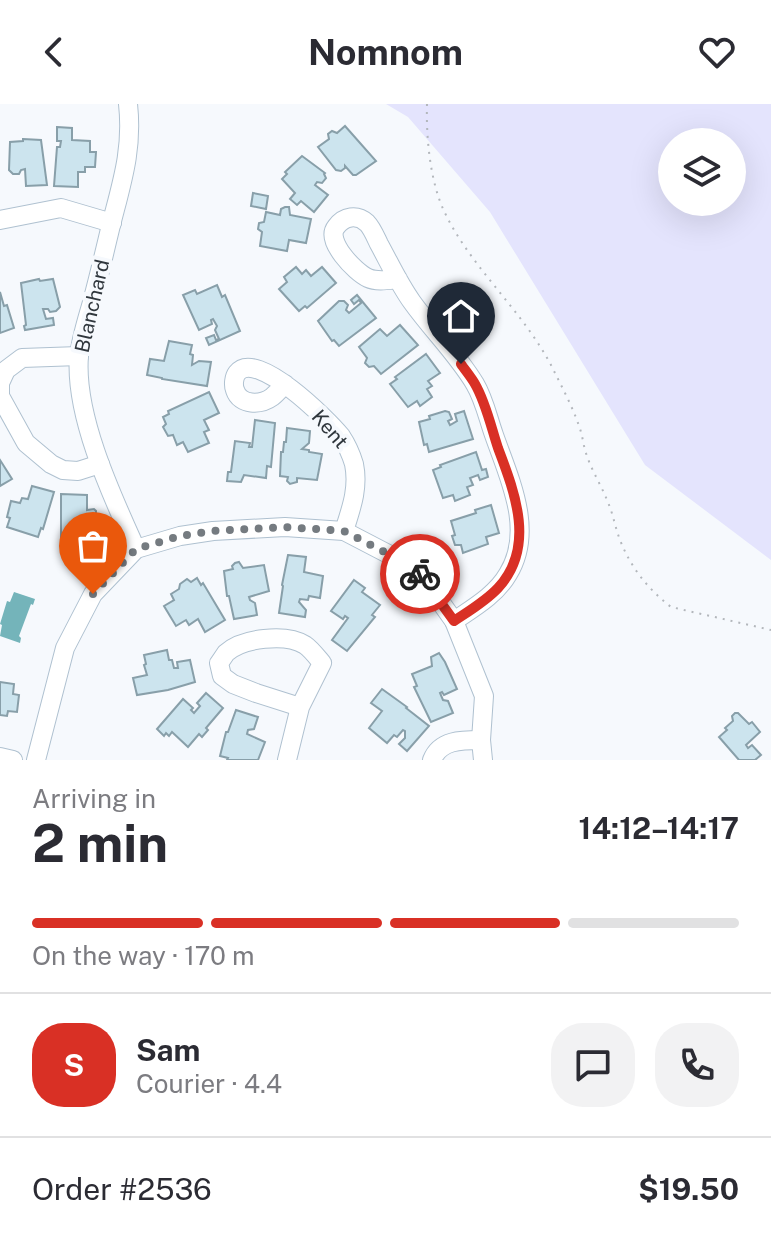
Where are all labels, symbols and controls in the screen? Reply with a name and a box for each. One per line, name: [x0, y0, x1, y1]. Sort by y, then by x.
icon: back: [32, 30, 76, 74]
icon: heart: [695, 30, 739, 74]
text: Nomnom: [308, 31, 463, 73]
map controls: [658, 128, 746, 216]
button: layers: [658, 128, 746, 216]
street label: Blanchard: [70, 257, 114, 355]
pin: [427, 282, 495, 364]
icon: home: [439, 294, 483, 338]
street label: Kent: [307, 405, 353, 453]
pin: [59, 512, 127, 594]
icon: bag: [71, 524, 115, 568]
courier: [380, 534, 460, 614]
icon: bike: [398, 552, 442, 596]
text: Arriving in: [32, 783, 156, 814]
text: 14:12–14:17: [579, 810, 739, 846]
text: 2 min: [32, 813, 168, 874]
text: On the way · 170 m: [32, 940, 255, 971]
button: chat: [551, 1023, 635, 1107]
button: phone: [655, 1023, 739, 1107]
text: Sam: [136, 1032, 200, 1068]
text: S: [64, 1047, 84, 1083]
text: Courier · 4.4: [136, 1068, 282, 1099]
text: Order #2536: [32, 1171, 212, 1207]
text: $19.50: [638, 1171, 739, 1207]

